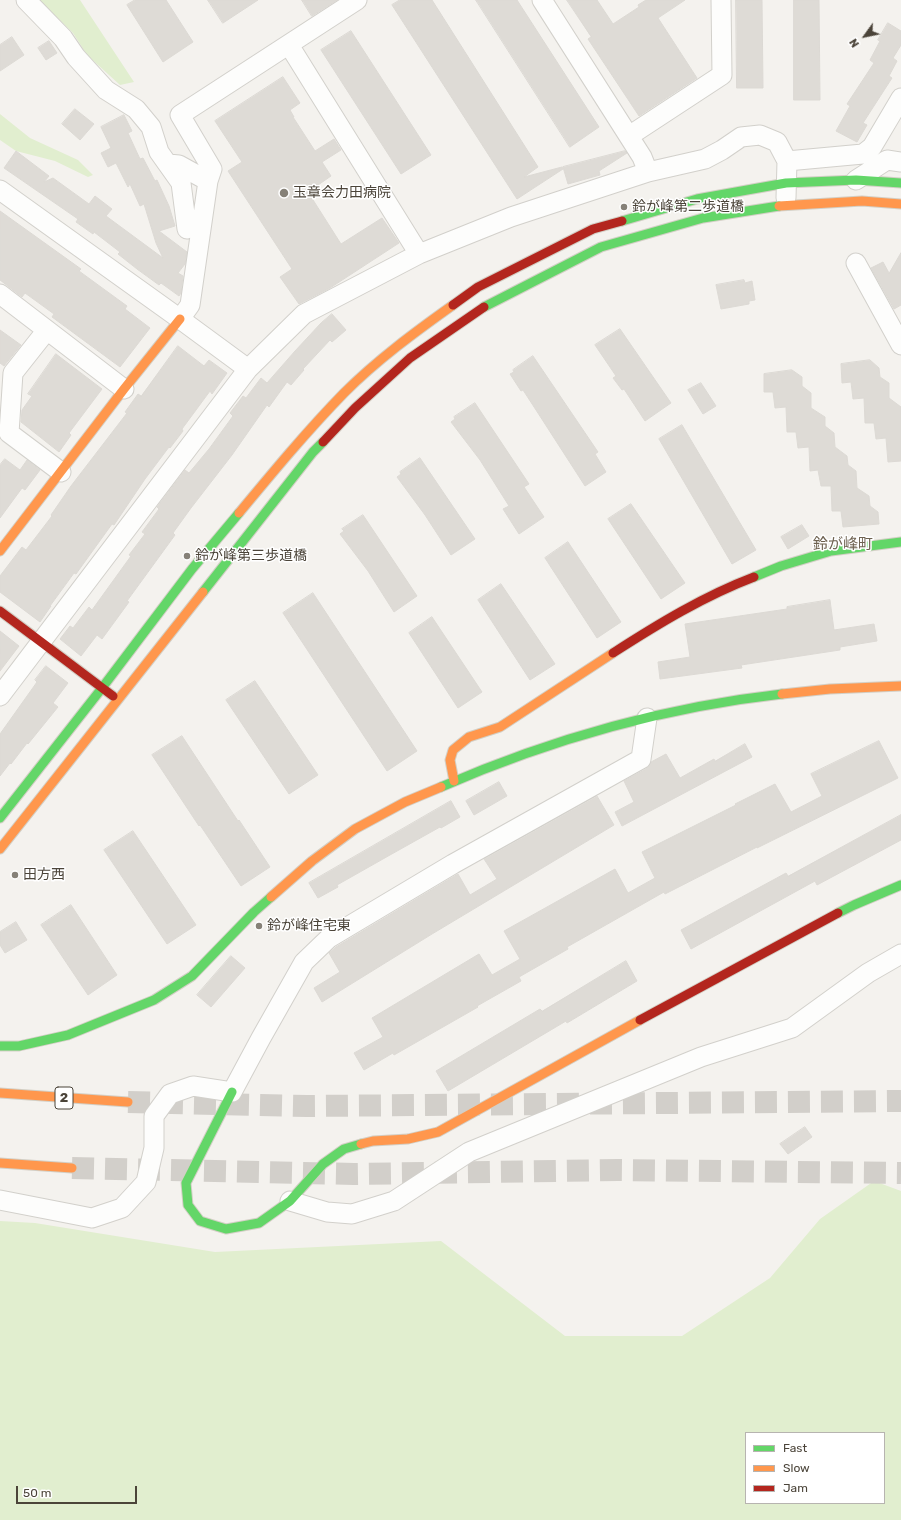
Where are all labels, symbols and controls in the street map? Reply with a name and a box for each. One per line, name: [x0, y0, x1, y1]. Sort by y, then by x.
north arrow: [845, 16, 885, 56]
text: N: [847, 36, 862, 50]
place label: 玉章会力田病院: [293, 185, 391, 201]
marker: 玉章会力田病院: [278, 187, 290, 199]
place label: 鈴が峰第二歩道橋: [632, 199, 744, 215]
marker: 鈴が峰第二歩道橋: [619, 202, 629, 212]
district label: 鈴が峰町: [813, 536, 873, 554]
place label: 鈴が峰第三歩道橋: [195, 548, 307, 564]
marker: 鈴が峰第三歩道橋: [182, 551, 192, 561]
place label: 田方西: [23, 867, 65, 883]
marker: 田方西: [10, 870, 20, 880]
place label: 鈴が峰住宅東: [267, 918, 351, 934]
marker: 鈴が峰住宅東: [254, 921, 264, 931]
road number: 2: [55, 1087, 73, 1109]
legend: [745, 1432, 885, 1504]
text: Fast: [783, 1441, 807, 1455]
text: Slow: [783, 1461, 810, 1475]
scale bar: [18, 1478, 139, 1504]
text: Jam: [783, 1481, 808, 1495]
text: 50 m: [23, 1486, 51, 1500]

